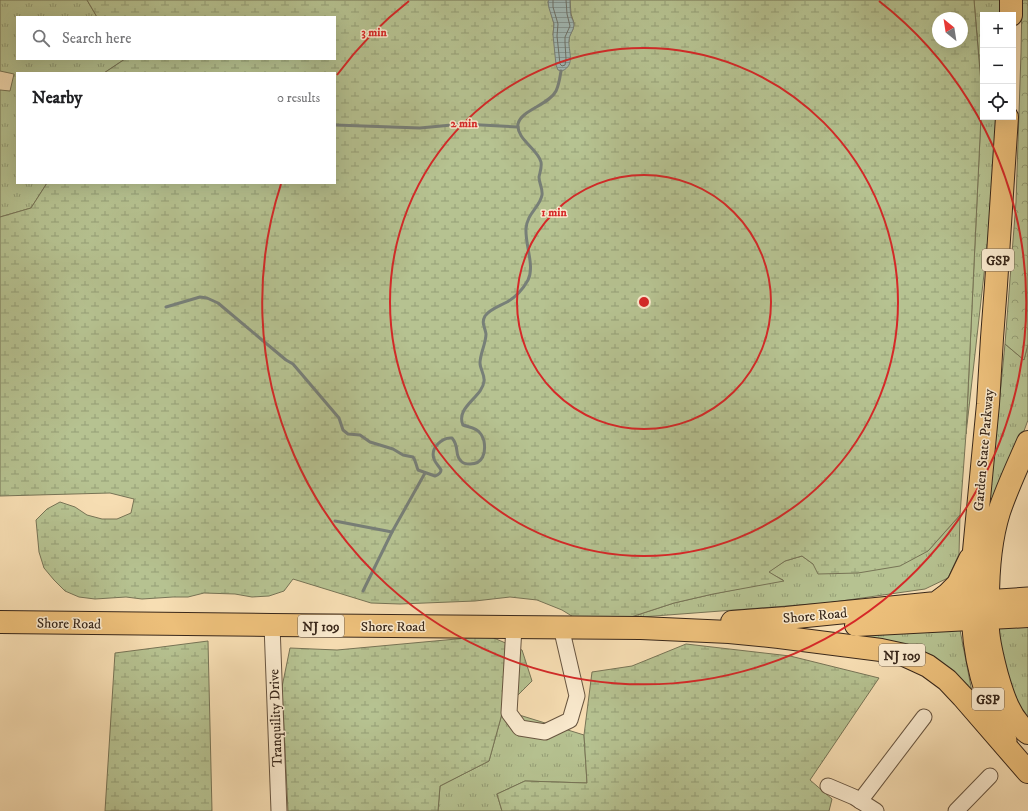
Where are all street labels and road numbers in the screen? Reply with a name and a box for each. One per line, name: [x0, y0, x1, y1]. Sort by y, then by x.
road number: GSP: [982, 249, 1014, 271]
street label: Garden State Parkway: [970, 388, 998, 512]
street label: Shore Road: [782, 604, 848, 628]
street label: Shore Road: [37, 614, 101, 634]
road number: NJ 109: [298, 615, 344, 637]
street label: Shore Road: [361, 618, 425, 636]
road number: NJ 109: [879, 644, 925, 666]
street label: Tranquility Drive: [265, 669, 287, 767]
road number: GSP: [972, 688, 1004, 710]

